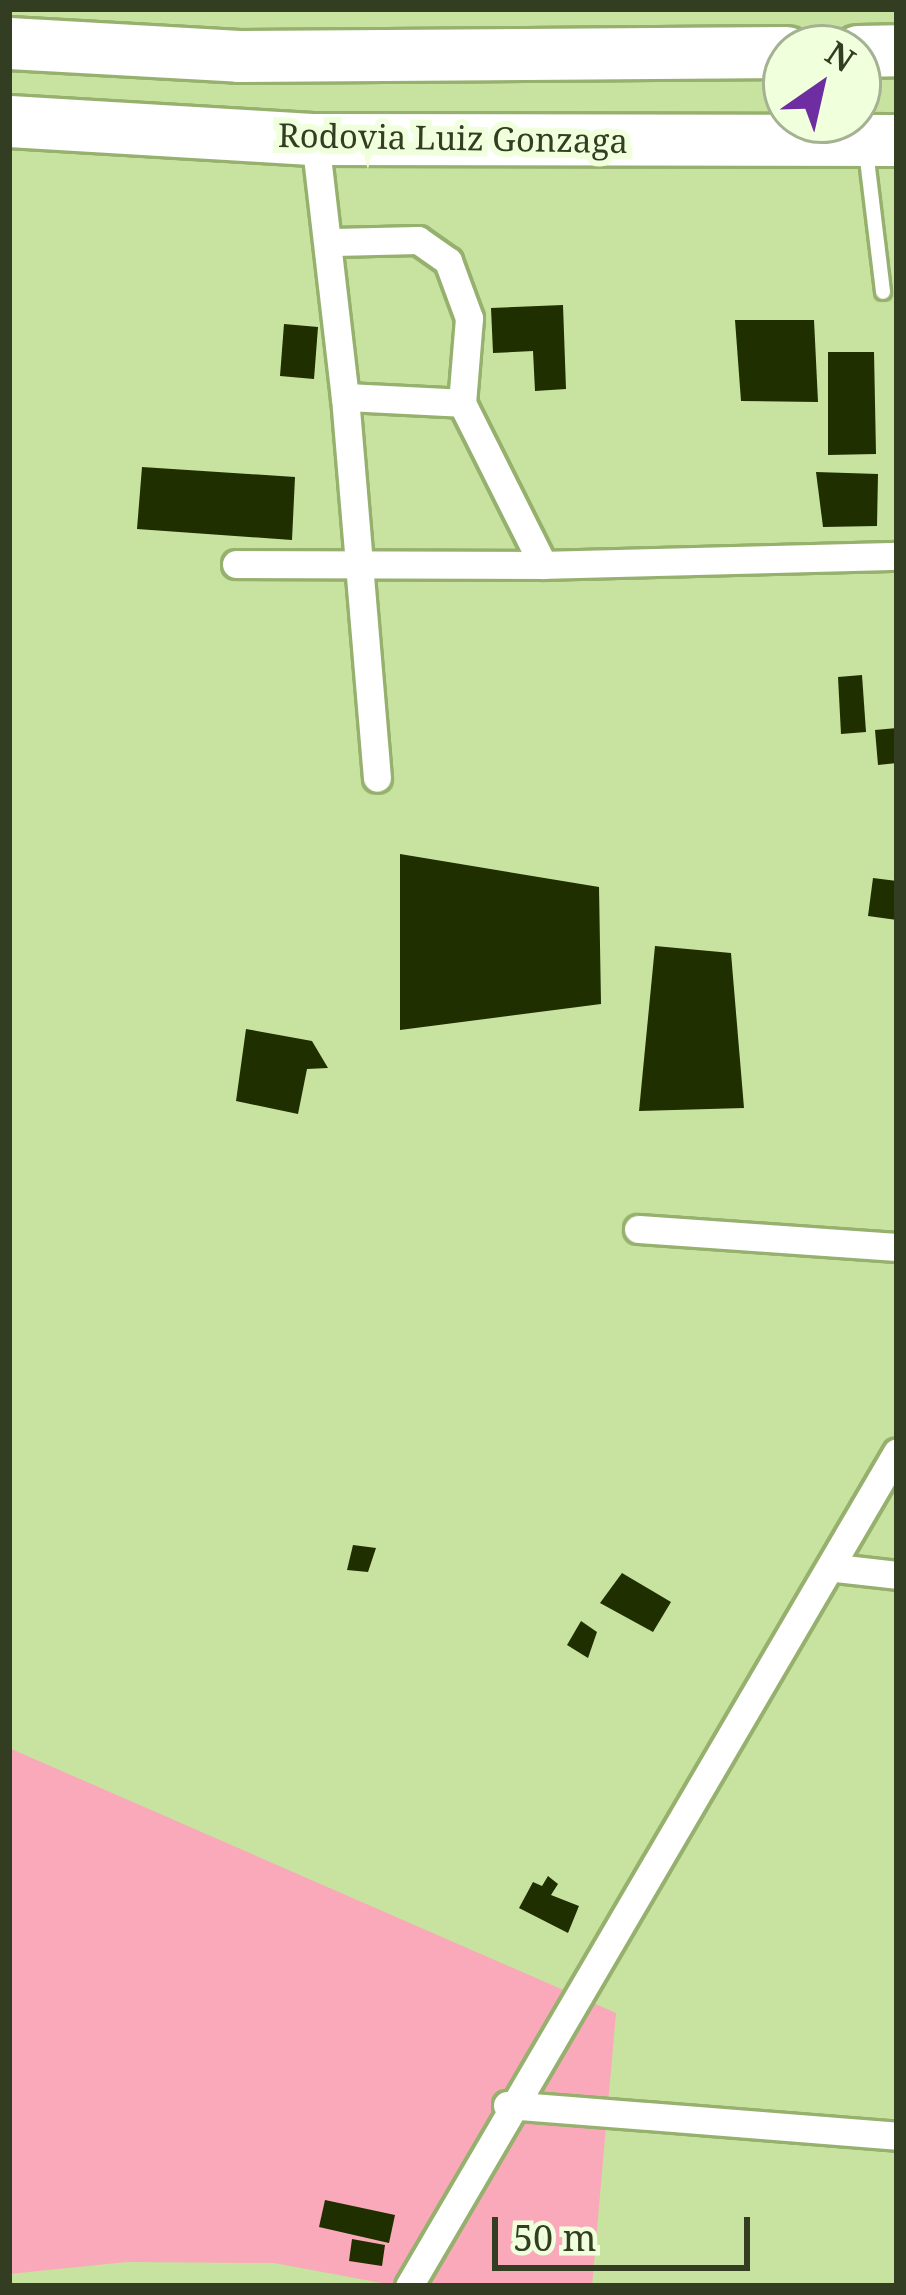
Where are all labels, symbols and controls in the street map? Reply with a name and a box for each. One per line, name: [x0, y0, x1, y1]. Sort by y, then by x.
north arrow: [762, 24, 882, 144]
text: N: [817, 30, 864, 82]
street label: Rodovia Luiz Gonzaga: [278, 115, 628, 161]
scale bar: [498, 2193, 756, 2267]
text: 50 m: [513, 2213, 597, 2262]

